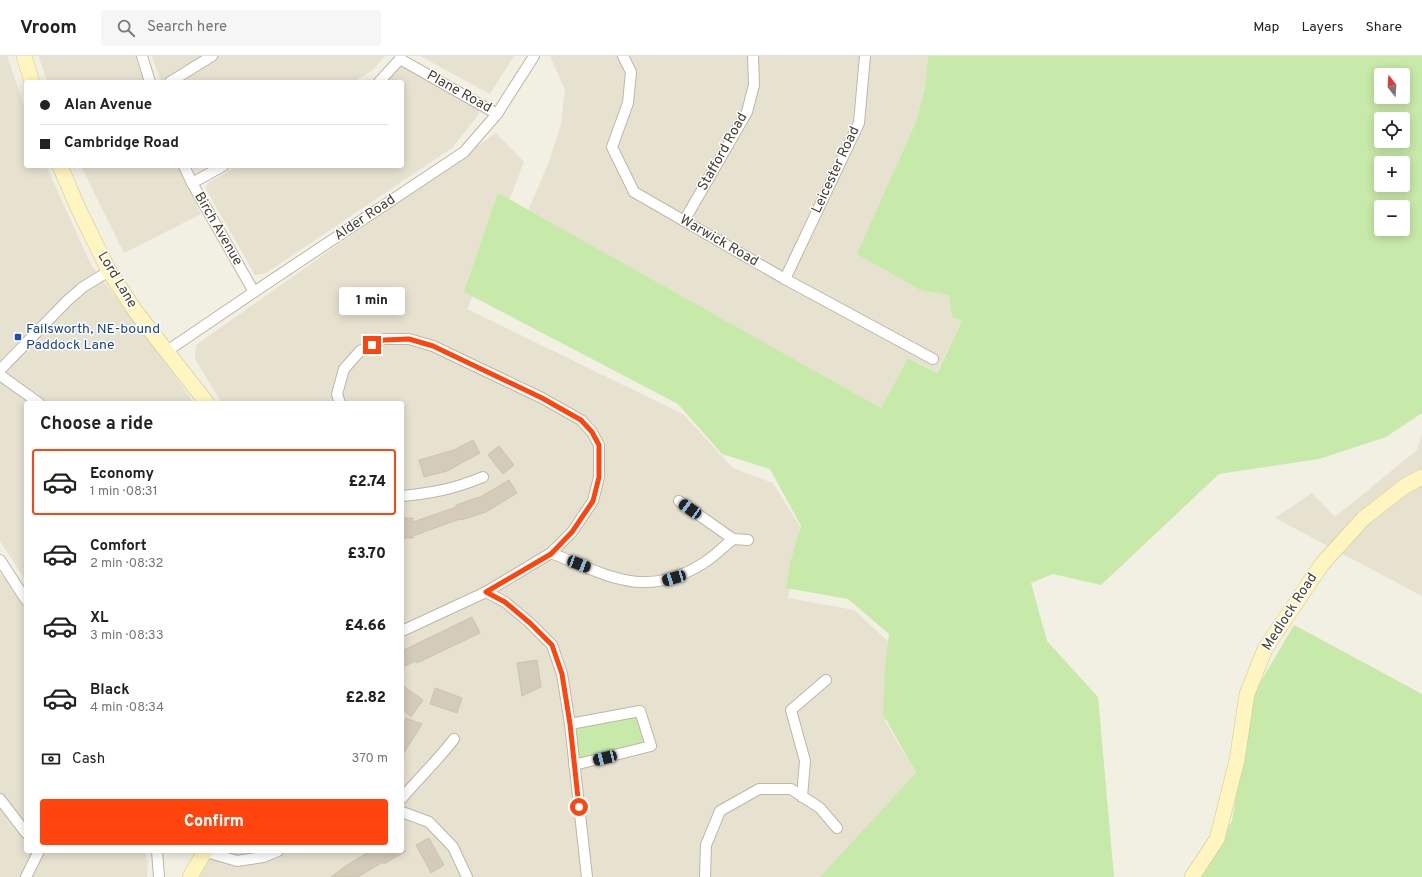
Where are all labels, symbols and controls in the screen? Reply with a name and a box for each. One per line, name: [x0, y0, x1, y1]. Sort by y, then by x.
search box: [101, 10, 381, 46]
text: Vroom: [20, 16, 77, 40]
icon: search: [115, 17, 137, 39]
text: Search here: [147, 18, 227, 37]
text: Map: [1253, 19, 1279, 36]
text: Layers: [1301, 19, 1343, 36]
text: Share: [1365, 19, 1402, 36]
street label: Plane Road: [424, 67, 494, 117]
north arrow: [1374, 68, 1410, 104]
map controls: [1374, 68, 1410, 236]
text: Alan Avenue: [64, 96, 152, 115]
street label: Stafford Road: [695, 110, 751, 194]
button: locate: [1374, 112, 1410, 148]
street label: Leicester Road: [808, 124, 864, 216]
text: Cambridge Road: [64, 134, 179, 153]
button: +: [1374, 156, 1410, 192]
street label: Birch Avenue: [190, 189, 246, 269]
street label: Alder Road: [331, 191, 399, 245]
button: −: [1374, 200, 1410, 236]
street label: Warwick Road: [677, 212, 761, 270]
street label: Lord Lane: [94, 249, 140, 311]
callout: 1 min: [339, 287, 405, 315]
text: 1 min: [356, 293, 388, 309]
place label: Failsworth, NE-bound Paddock Lane: [26, 321, 160, 354]
marker: Failsworth, NE-bound Paddock Lane: [13, 332, 23, 342]
route end: [363, 336, 381, 354]
text: Choose a ride: [40, 413, 153, 436]
icon: car: [42, 464, 78, 500]
text: Economy: [90, 465, 154, 484]
text: £2.74: [348, 473, 386, 492]
text: 1 min · 08:31: [90, 484, 158, 500]
car: [677, 497, 703, 521]
icon: car: [42, 536, 78, 572]
text: Comfort: [90, 537, 147, 556]
text: £3.70: [348, 545, 386, 564]
car: [566, 554, 592, 574]
text: 2 min · 08:32: [90, 556, 164, 572]
car: [661, 569, 687, 587]
street label: Medlock Road: [1259, 570, 1321, 654]
icon: car: [42, 608, 78, 644]
text: XL: [90, 609, 108, 628]
text: £4.66: [345, 617, 386, 636]
text: 3 min · 08:33: [90, 628, 164, 644]
icon: car: [42, 680, 78, 716]
text: Black: [90, 681, 130, 700]
text: £2.82: [346, 689, 386, 708]
text: 4 min · 08:34: [90, 700, 164, 716]
icon: cash: [40, 748, 62, 770]
car: [592, 749, 618, 767]
text: Cash: [72, 750, 105, 769]
text: 370 m: [351, 751, 388, 767]
route start: [570, 798, 588, 816]
button: Confirm: [40, 799, 388, 845]

